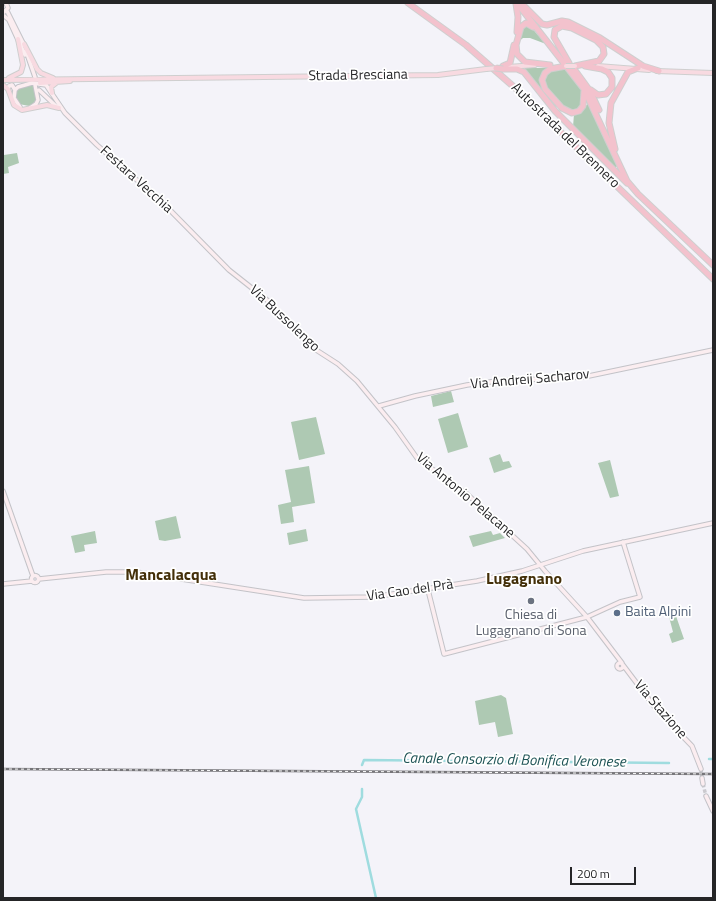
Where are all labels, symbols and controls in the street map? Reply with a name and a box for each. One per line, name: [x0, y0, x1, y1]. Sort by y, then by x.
street label: Strada Bresciana: [308, 67, 408, 85]
street label: Autostrada del Brennero: [507, 80, 623, 192]
street label: Festara Vecchia: [96, 143, 176, 217]
street label: Via Bussolengo: [245, 282, 323, 356]
street label: Via Andreij Sacharov: [470, 366, 590, 394]
street label: Via Antonio Pelacane: [412, 450, 518, 542]
district label: Mancalacqua: [125, 566, 217, 586]
district label: Lugagnano: [486, 570, 562, 590]
street label: Via Cao del Prà: [366, 577, 454, 605]
marker: Chiesa di Lugagnano di Sona: [526, 596, 536, 606]
place label: Baita Alpini: [625, 605, 691, 621]
place label: Chiesa di Lugagnano di Sona: [475, 608, 587, 640]
marker: Baita Alpini: [612, 608, 622, 618]
street label: Via Stazione: [630, 677, 690, 743]
water label: Canale Consorzio di Bonifica Veronese: [402, 750, 626, 772]
scale bar: [572, 859, 638, 885]
text: 200 m: [577, 864, 610, 883]

